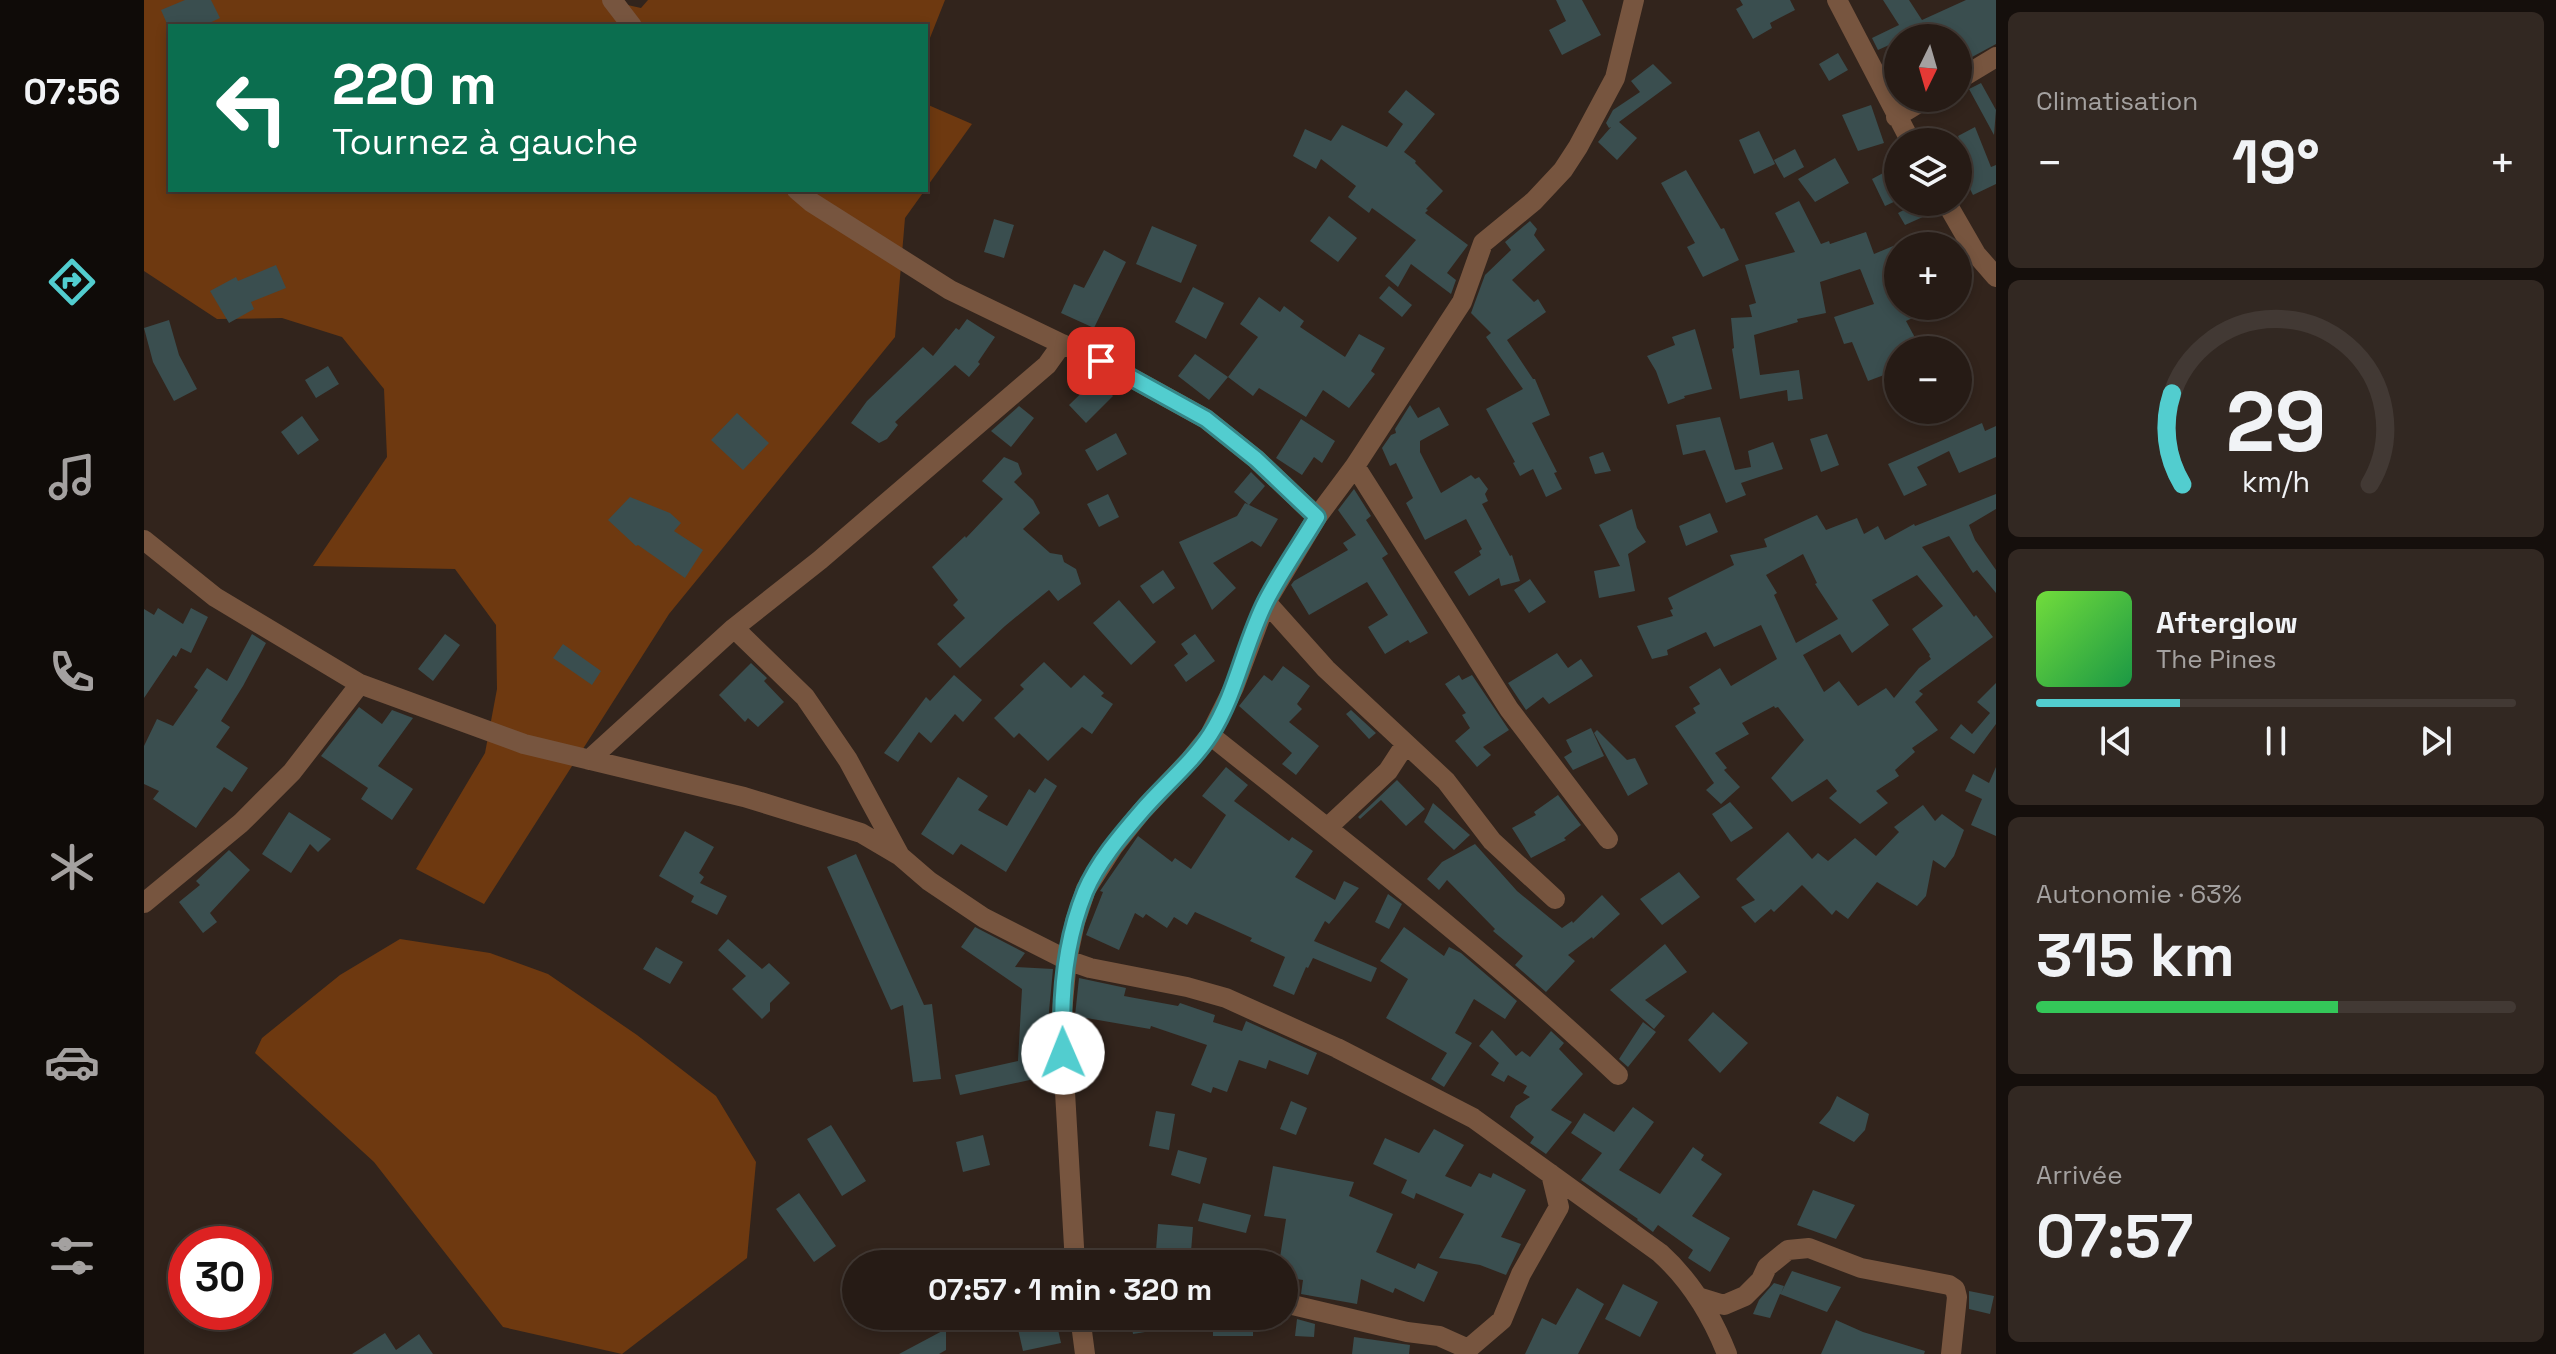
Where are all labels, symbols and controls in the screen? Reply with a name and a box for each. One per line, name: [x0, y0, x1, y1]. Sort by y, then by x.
north arrow: [1884, 24, 1972, 112]
map controls: [1884, 24, 1972, 424]
text: 220 m: [332, 49, 497, 120]
icon: left: [200, 56, 304, 160]
text: 07:56: [23, 69, 121, 115]
text: Climatisation: [2036, 84, 2198, 118]
text: Tournez à gauche: [332, 119, 638, 165]
text: 19°: [2232, 124, 2320, 201]
button: layers: [1884, 128, 1972, 216]
text: −: [2036, 135, 2063, 191]
text: +: [2489, 135, 2516, 191]
button: +: [1884, 232, 1972, 320]
icon: directions: [44, 254, 100, 310]
pin: [1067, 327, 1135, 395]
button: −: [1884, 336, 1972, 424]
icon: arrive: [1079, 339, 1123, 383]
text: 29: [2226, 368, 2326, 474]
icon: music: [44, 449, 100, 505]
text: km/h: [2242, 464, 2310, 500]
text: Afterglow: [2156, 603, 2298, 642]
text: The Pines: [2156, 642, 2276, 676]
icon: phone: [44, 644, 100, 700]
icon: previous: [2094, 719, 2138, 763]
icon: pause: [2254, 719, 2298, 763]
icon: next: [2414, 719, 2458, 763]
icon: climate: [44, 839, 100, 895]
text: Autonomie · 63%: [2036, 877, 2242, 911]
text: 315 km: [2036, 917, 2235, 994]
position arrow: [1021, 1011, 1105, 1095]
icon: car: [44, 1034, 100, 1090]
text: Arrivée: [2036, 1158, 2123, 1192]
text: 07:57: [2036, 1198, 2193, 1275]
speed limit sign: 30: [168, 1226, 272, 1330]
icon: filters: [44, 1228, 100, 1284]
text: 07:57 · 1 min · 320 m: [928, 1270, 1212, 1309]

